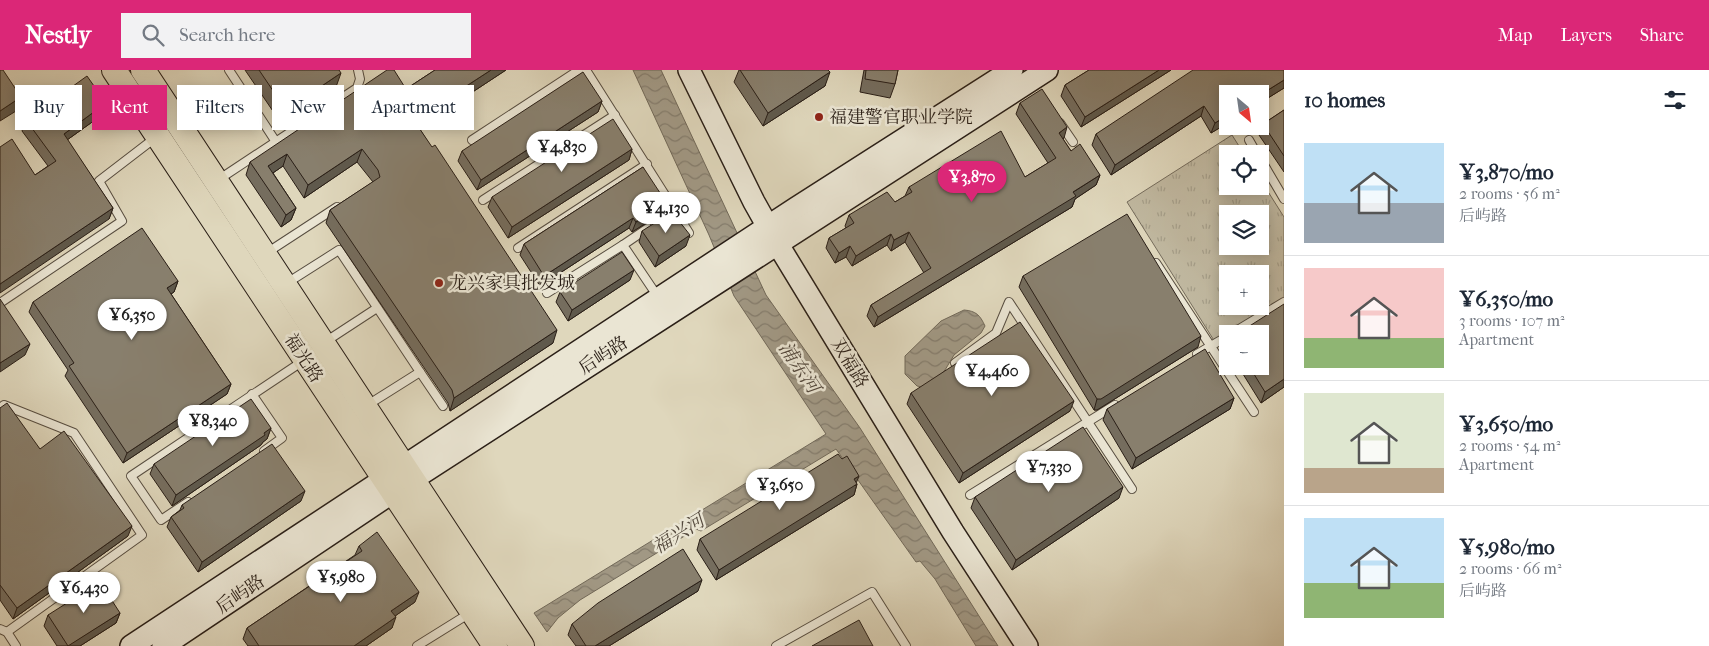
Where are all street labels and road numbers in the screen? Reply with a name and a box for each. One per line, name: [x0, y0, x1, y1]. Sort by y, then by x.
street label: 福光路: [280, 330, 327, 387]
street label: 后屿路: [575, 332, 632, 379]
street label: 双福路: [827, 335, 872, 392]
street label: 后屿路: [212, 571, 269, 618]

